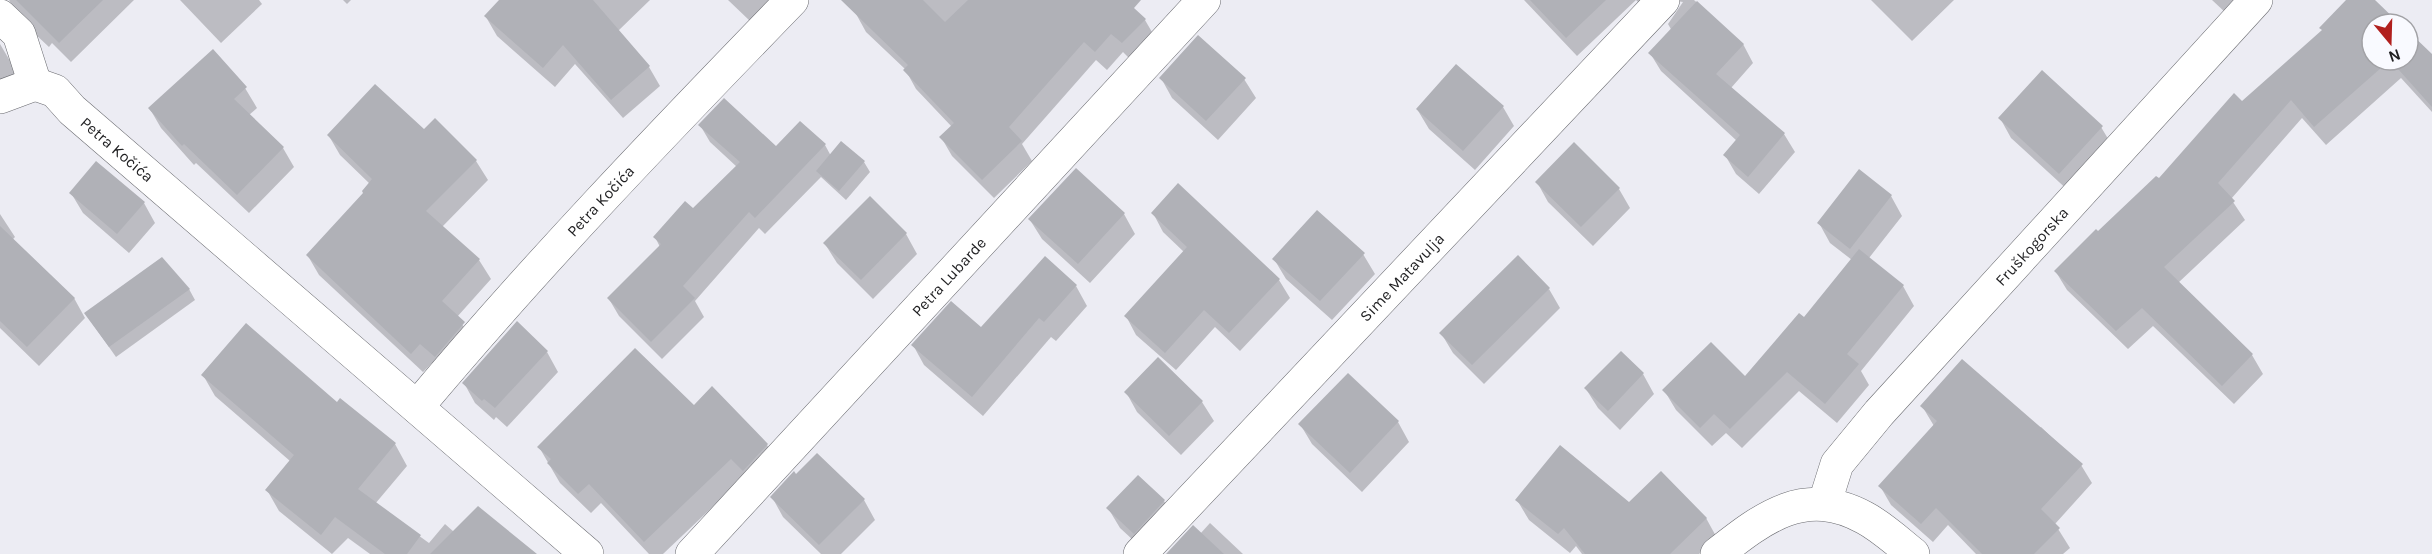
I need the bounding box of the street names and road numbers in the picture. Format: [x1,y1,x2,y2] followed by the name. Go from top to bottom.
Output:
[77,113,158,186] street label: Petra Kočića
[563,161,638,240] street label: Petra Kočića
[1991,203,2072,289] street label: Fruškogorska
[1355,229,1448,325] street label: Sime Matavulja
[907,233,990,320] street label: Petra Lubarde

